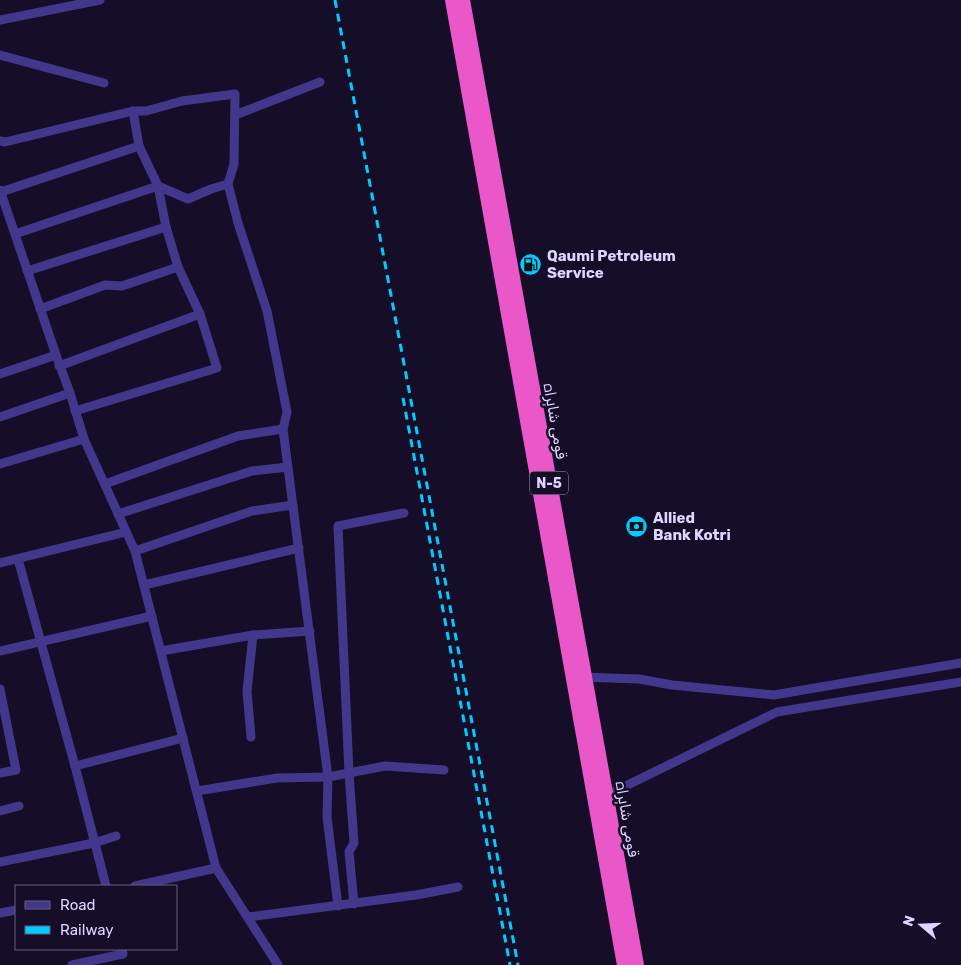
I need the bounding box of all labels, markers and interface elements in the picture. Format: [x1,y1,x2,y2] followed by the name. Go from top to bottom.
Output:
[547,247,676,282] place label: Qaumi Petroleum Service
[519,253,543,277] fuel station icon: Qaumi Petroleum Service
[538,382,571,460] street label: قومی شاہراہ
[530,472,568,494] road number: N-5
[653,509,731,544] place label: Allied Bank Kotri
[625,515,649,539] bank icon: Allied Bank Kotri
[610,780,643,858] street label: قومی شاہراہ
[15,885,178,950] legend
[60,896,96,914] text: Road
[896,900,946,950] north arrow
[900,913,919,928] text: N
[60,921,114,939] text: Railway

